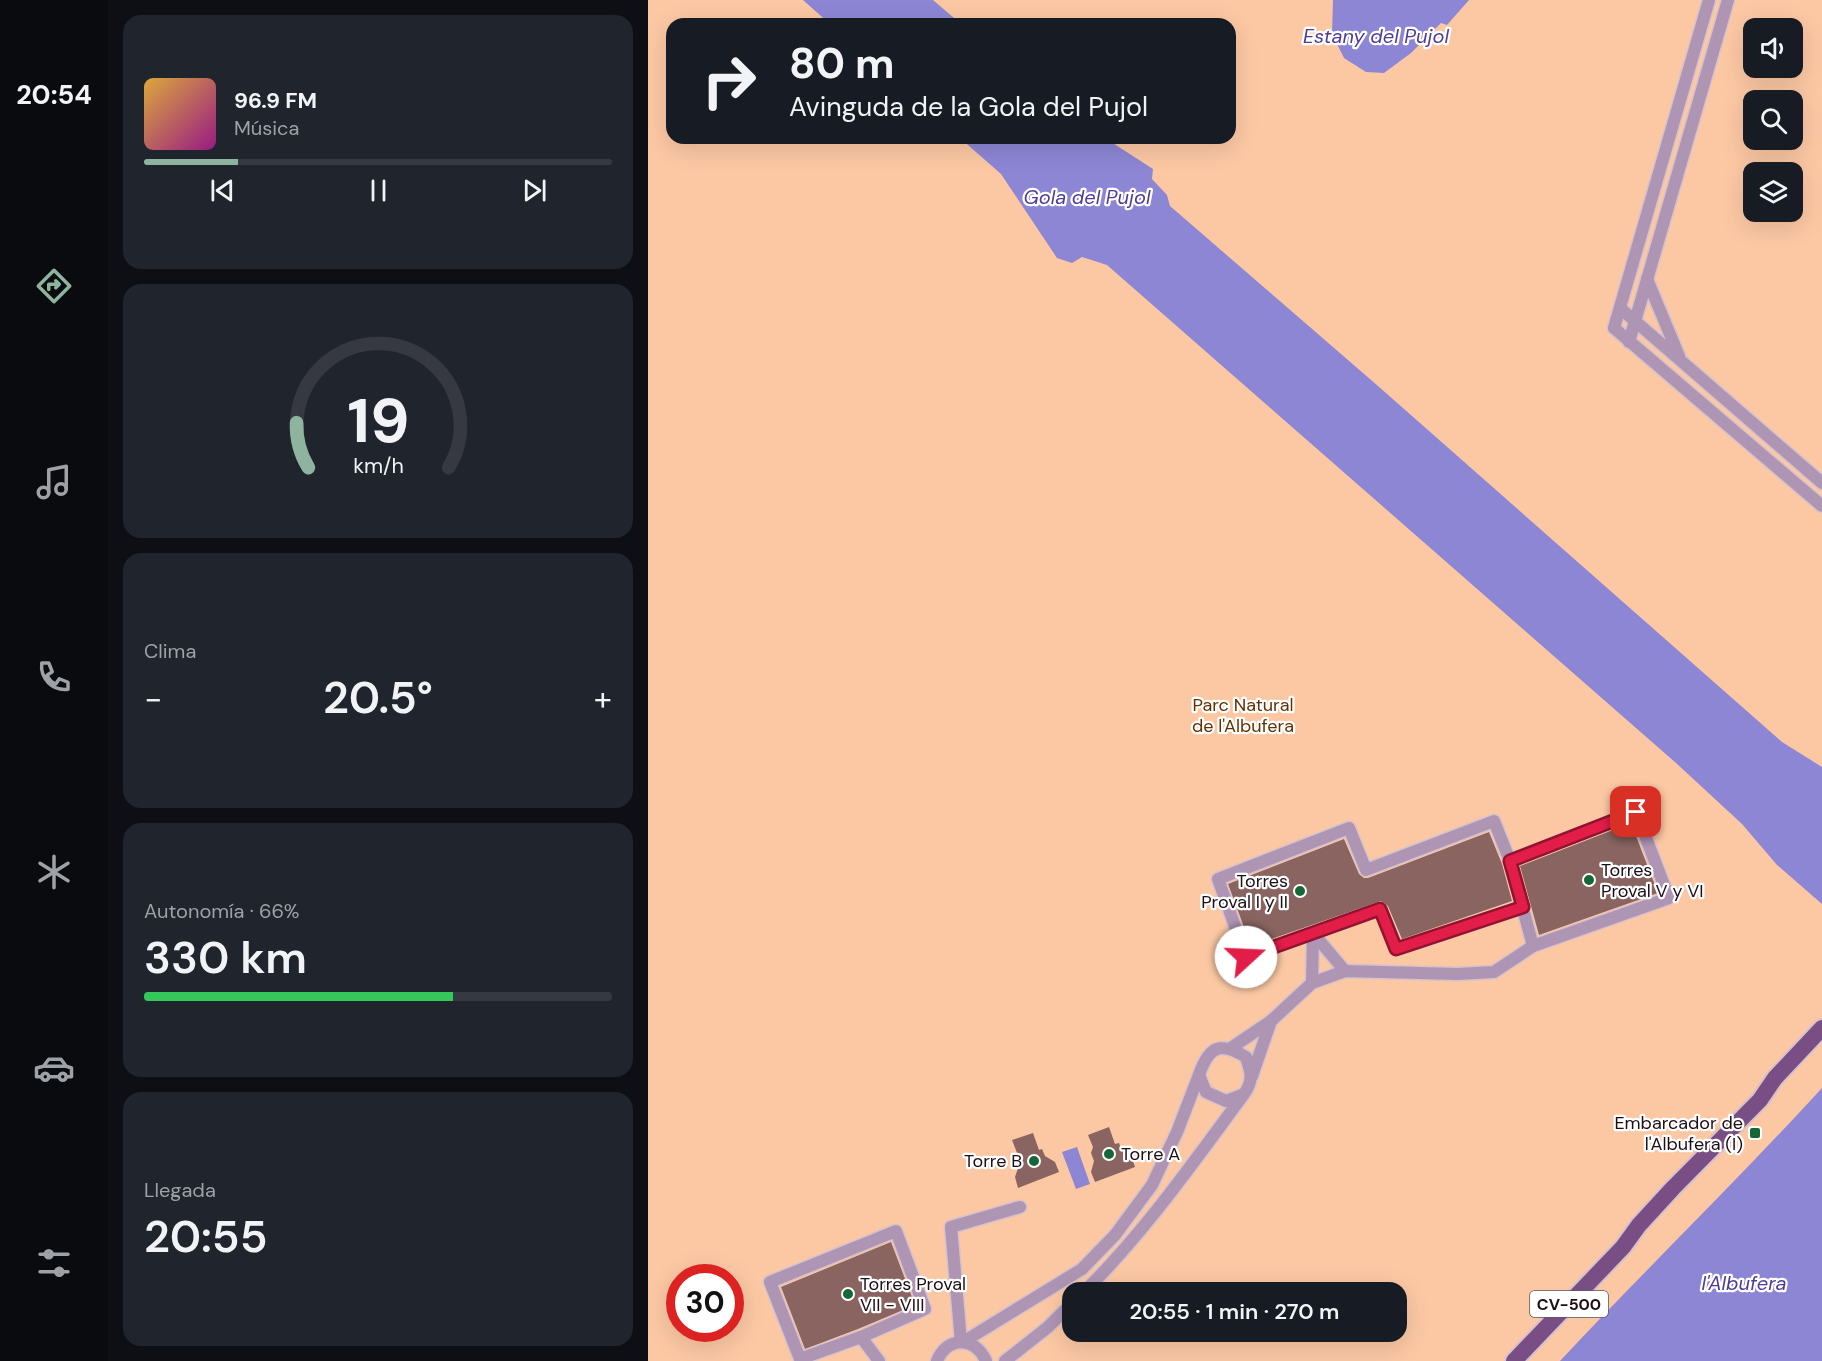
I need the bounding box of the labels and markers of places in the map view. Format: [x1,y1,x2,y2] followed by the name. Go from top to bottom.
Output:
[1610,786,1661,837] pin
[1601,858,1704,903] place label: Torres Proval V y VI
[1201,869,1288,914] place label: Torres Proval I y II
[1582,873,1596,887] marker: Torres Proval V y VI
[1293,884,1307,898] marker: Torres Proval I y II
[1614,1111,1743,1156] place label: Embarcador de l'Albufera (I)
[1748,1126,1762,1140] marker: Embarcador de l'Albufera (I)
[1121,1142,1180,1166] place label: Torre A
[1102,1147,1116,1161] marker: Torre A
[964,1149,1022,1173] place label: Torre B
[1027,1154,1041,1168] marker: Torre B
[860,1272,966,1317] place label: Torres Proval VII - VIII
[841,1287,855,1301] marker: Torres Proval VII - VIII

